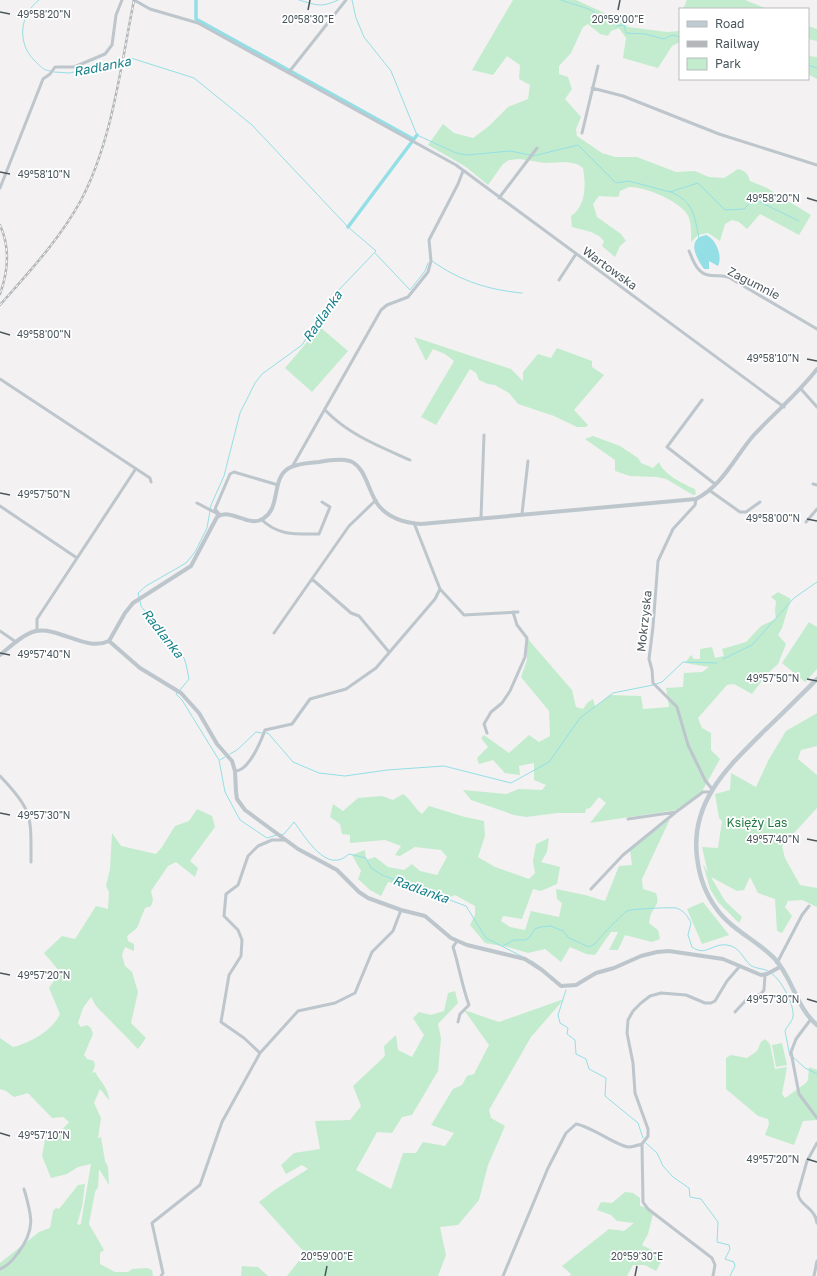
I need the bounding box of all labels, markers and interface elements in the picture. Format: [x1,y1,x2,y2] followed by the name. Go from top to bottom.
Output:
[17,8,71,20] text: 49°58'20"N
[679,8,809,80] legend
[282,13,334,25] text: 20°58'30"E
[592,13,644,25] text: 20°59'00"E
[715,16,744,31] text: Road
[715,36,760,51] text: Railway
[72,52,133,79] water label: Radlanka
[715,56,741,71] text: Park
[18,168,70,180] text: 49°58'10"N
[746,192,800,204] text: 49°58'20"N
[580,243,640,293] street label: Wartowska
[725,263,783,303] street label: Zagumnie
[299,287,346,344] water label: Radlanka
[17,328,71,340] text: 49°58'00"N
[747,352,799,364] text: 49°58'10"N
[18,488,70,500] text: 49°57'50"N
[746,512,800,524] text: 49°58'00"N
[633,589,655,653] street label: Mokrzyska
[139,605,188,661] water label: Radlanka
[17,648,71,660] text: 49°57'40"N
[747,672,799,684] text: 49°57'50"N
[18,809,70,821] text: 49°57'30"N
[727,815,787,830] park label: Księży Las
[746,833,800,845] text: 49°57'40"N
[391,872,452,907] water label: Radlanka
[18,969,70,981] text: 49°57'20"N
[747,993,799,1005] text: 49°57'30"N
[18,1129,70,1141] text: 49°57'10"N
[747,1153,799,1165] text: 49°57'20"N
[301,1250,353,1262] text: 20°59'00"E
[611,1250,663,1262] text: 20°59'30"E

